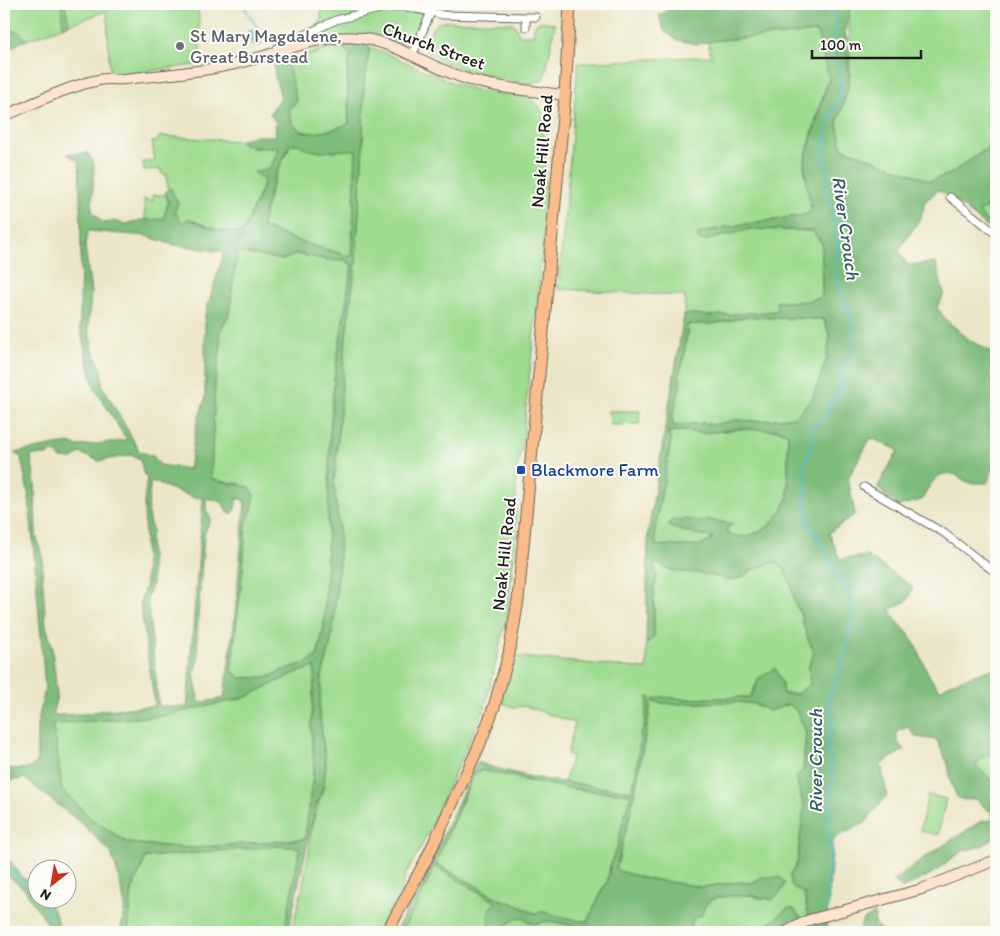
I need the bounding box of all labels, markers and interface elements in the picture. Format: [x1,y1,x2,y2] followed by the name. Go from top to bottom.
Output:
[379,17,489,75] street label: Church Street
[190,25,342,68] place label: St Mary Magdalene, Great Burstead
[812,28,921,60] scale bar
[820,36,862,54] text: 100 m
[174,40,186,52] marker: St Mary Magdalene, Great Burstead
[526,93,558,209] street label: Noak Hill Road
[827,175,865,281] water label: River Crouch
[531,459,659,481] place label: Blackmore Farm
[515,464,527,476] marker: Blackmore Farm
[487,496,521,612] street label: Noak Hill Road
[804,709,827,813] water label: River Crouch
[28,858,78,908] north arrow
[37,885,54,904] text: N

